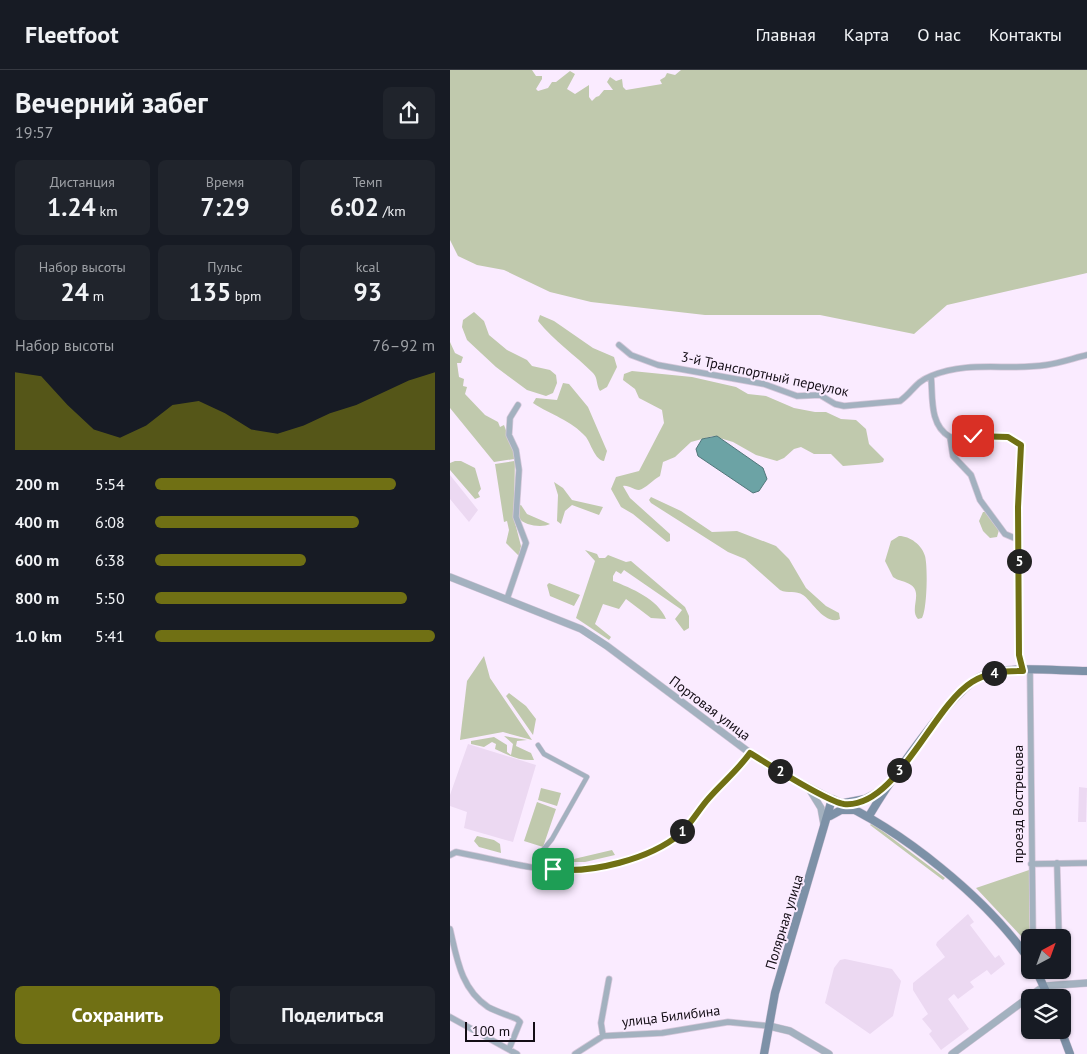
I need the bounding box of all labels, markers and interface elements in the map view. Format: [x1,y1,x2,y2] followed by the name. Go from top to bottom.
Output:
[25,19,119,50] text: Fleetfoot
[755,23,816,46] text: Главная
[844,23,889,46] text: Карта
[917,23,961,46] text: О нас
[989,23,1062,46] text: Контакты
[15,84,208,121] text: Вечерний забег
[383,87,435,139] button: share
[15,122,53,142] text: 19:57
[50,173,115,191] text: Дистанция
[206,173,244,191] text: Время
[353,173,382,191] text: Темп
[47,191,96,223] text: 1.24
[200,191,250,223] text: 7:29
[330,191,379,223] text: 6:02
[96,202,118,220] text: km
[379,202,406,220] text: /km
[39,258,126,276] text: Набор высоты
[207,258,243,276] text: Пульс
[356,258,380,276] text: kcal
[61,276,89,308] text: 24
[189,276,231,308] text: 135
[353,276,382,308] text: 93
[89,287,104,305] text: m
[231,287,261,305] text: bpm
[15,335,114,355] text: Набор высоты
[372,335,435,355] text: 76–92 m
[680,347,851,401] street label: 3-й Транспортный переулок
[952,415,994,457] pin
[959,422,987,450] icon: check
[15,474,59,494] text: 200 m
[95,474,125,494] text: 5:54
[15,512,59,532] text: 400 m
[95,512,125,532] text: 6:08
[1006,548,1032,574] pin: 5
[15,550,59,570] text: 600 m
[95,550,125,570] text: 6:38
[1016,552,1023,570] text: 5
[15,588,59,608] text: 800 m
[95,588,125,608] text: 5:50
[15,626,62,646] text: 1.0 km
[95,626,125,646] text: 5:41
[982,660,1006,686] pin: 4
[991,664,998,682] text: 4
[666,672,754,744] street label: Портовая улица
[1009,745,1027,863] street label: проезд Вострецова
[768,758,792,784] pin: 2
[886,758,912,782] pin: 3
[896,761,903,779] text: 3
[777,762,784,780] text: 2
[670,818,694,844] pin: 1
[679,822,686,840] text: 1
[532,848,574,890] pin
[539,855,567,883] icon: arrive
[761,872,807,972] street label: Полярная улица
[1021,929,1071,979] north arrow
[1021,929,1071,1039] map controls
[15,986,220,1044] button: Сохранить
[230,986,435,1044] button: Поделиться
[1021,989,1071,1039] button: layers
[621,1001,721,1031] street label: улица Билибина
[465,1019,535,1042] scale bar
[472,1022,510,1040] text: 100 m

